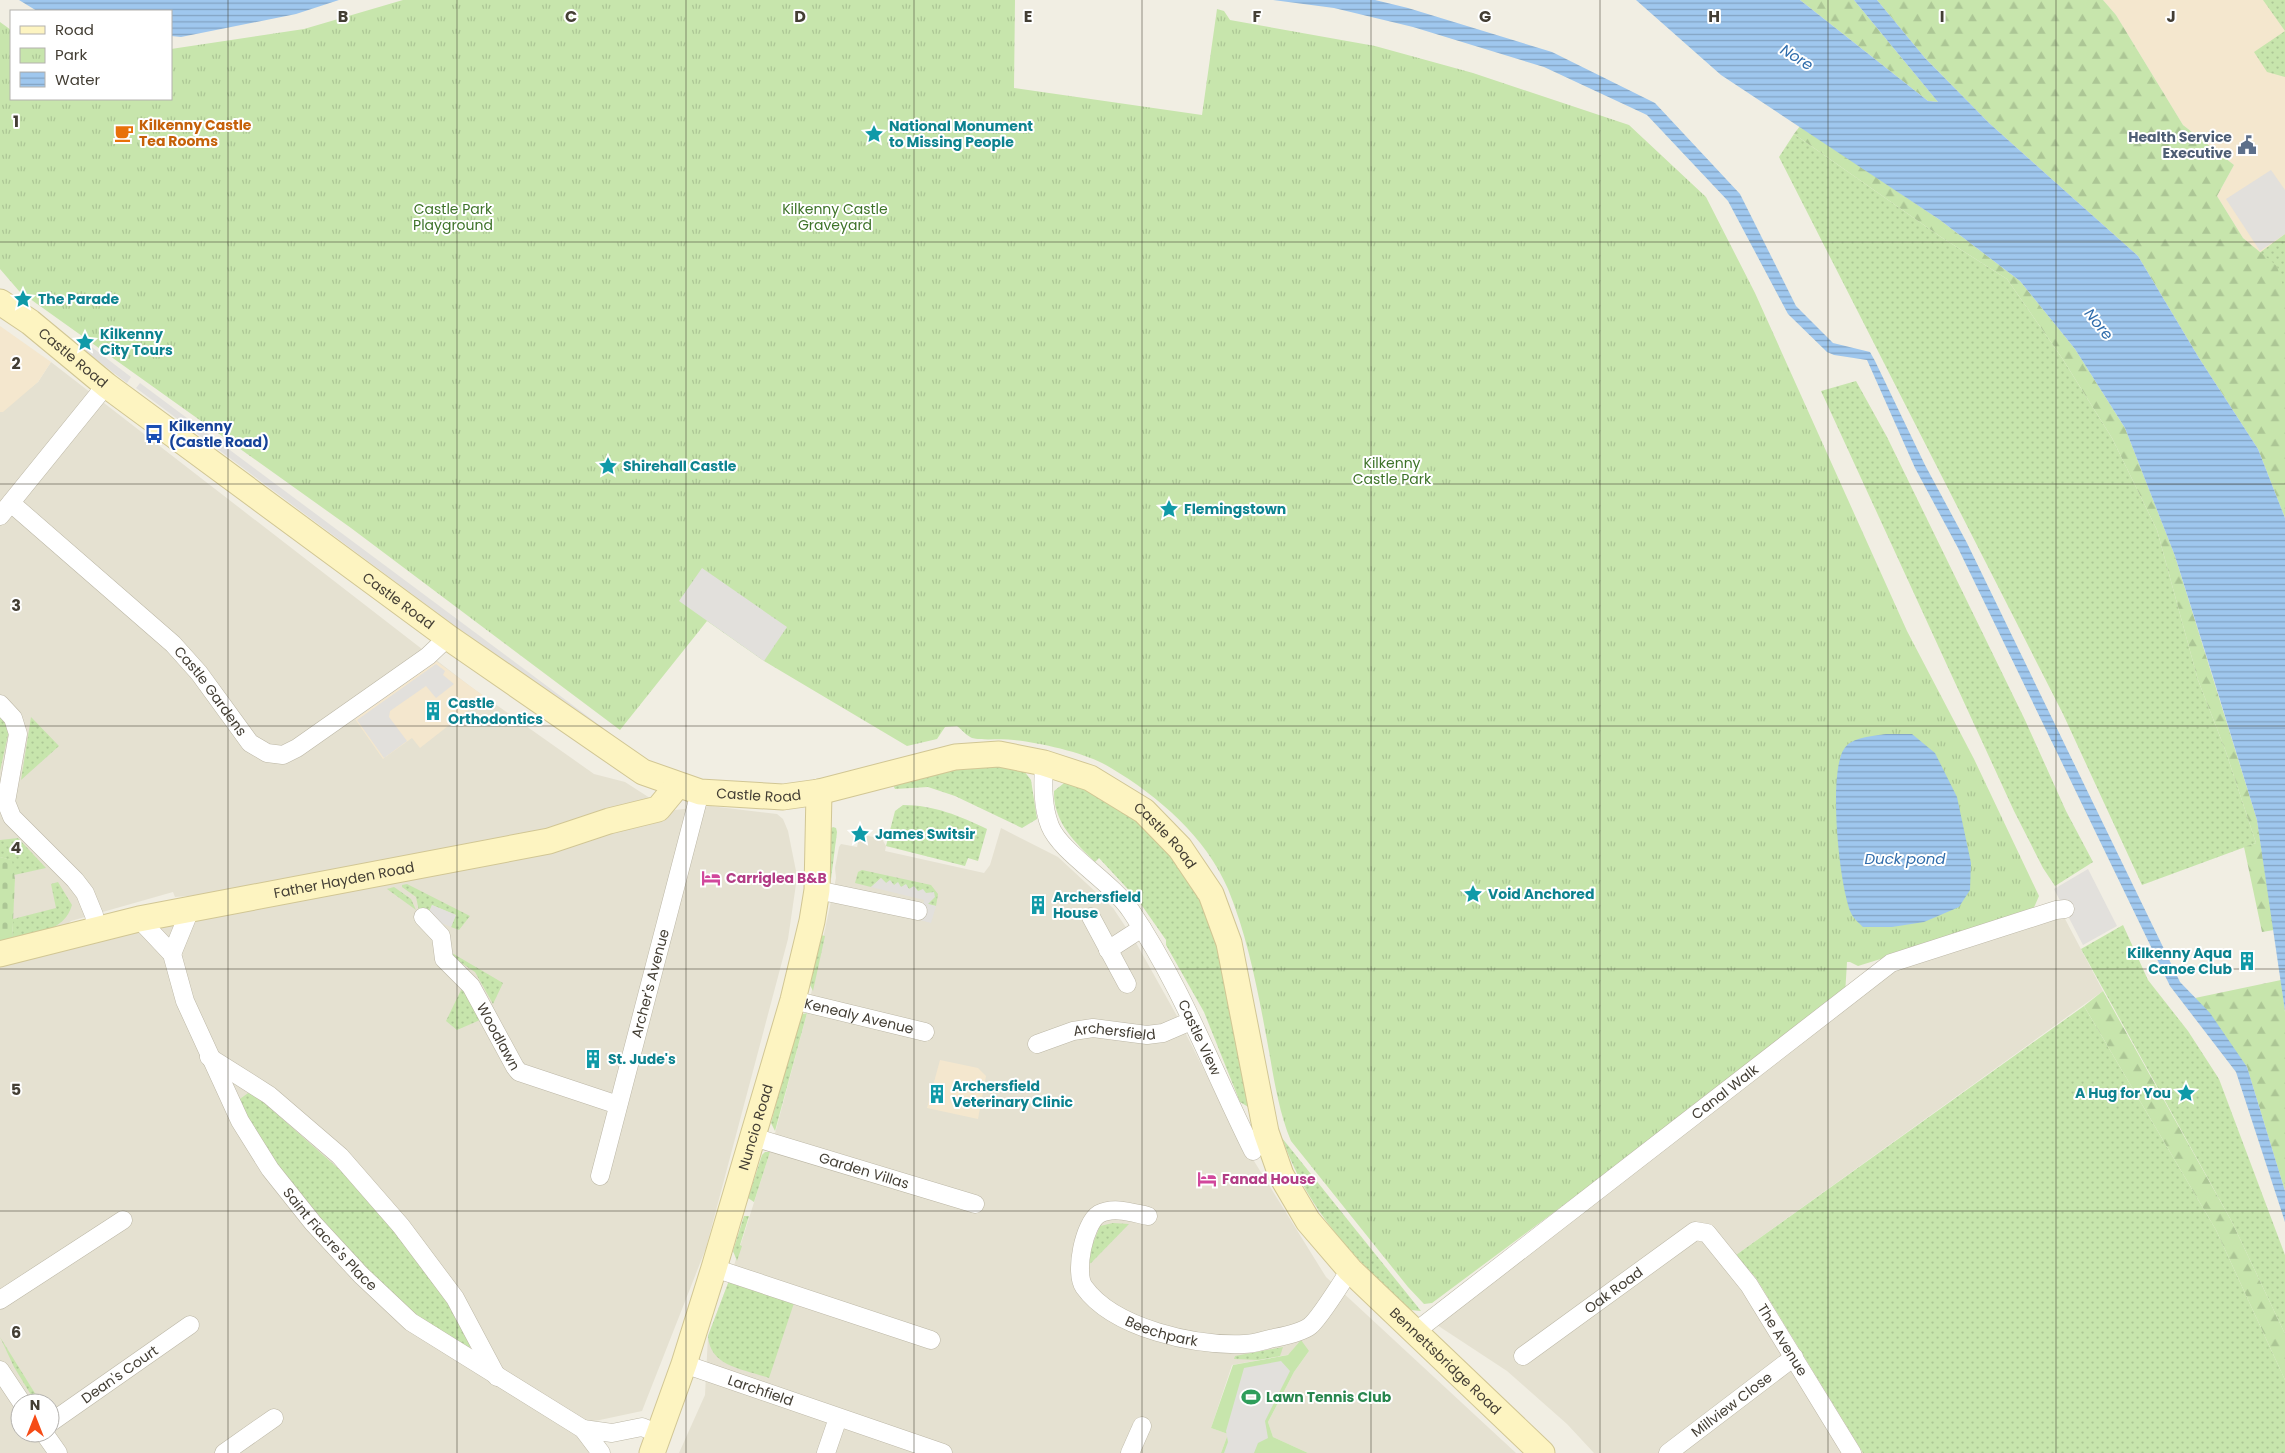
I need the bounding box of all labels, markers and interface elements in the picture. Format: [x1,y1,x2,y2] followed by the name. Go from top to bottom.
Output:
[338,5,348,28] text: B
[565,5,577,28] text: C
[794,5,806,28] text: D
[1024,5,1032,28] text: E
[1253,5,1262,28] text: F
[1479,5,1491,28] text: G
[1708,5,1720,28] text: H
[1940,5,1944,28] text: I
[2166,5,2176,28] text: J
[10,10,172,100] legend
[55,19,94,40] text: Road
[1777,39,1817,75] water label: Nore
[55,44,87,65] text: Park
[55,69,101,90] text: Water
[13,110,19,133] text: 1
[139,115,252,151] place label: Kilkenny Castle Tea Rooms
[889,116,1033,152] place label: National Monument to Missing People
[113,122,135,144] cafe icon: Kilkenny Castle Tea Rooms
[863,123,885,145] place icon: National Monument to Missing People
[2128,127,2232,163] place label: Health Service Executive
[2236,134,2258,156] public building icon: Health Service Executive
[413,199,493,235] park label: Castle Park Playground
[782,199,888,235] park label: Kilkenny Castle Graveyard
[12,288,34,310] place icon: The Parade
[38,289,120,309] place label: The Parade
[2080,304,2118,344] water label: Nore
[34,323,112,393] street label: Castle Road
[100,324,173,360] place label: Kilkenny City Tours
[74,331,96,353] place icon: Kilkenny City Tours
[11,352,21,375] text: 2
[169,416,269,452] place label: Kilkenny (Castle Road)
[143,423,165,445] bus stop icon: Kilkenny (Castle Road)
[1353,453,1432,489] park label: Kilkenny Castle Park
[597,455,619,477] place icon: Shirehall Castle
[623,456,737,476] place label: Shirehall Castle
[1158,498,1180,520] place icon: Flemingstown
[1184,499,1286,519] place label: Flemingstown
[358,567,438,634] street label: Castle Road
[11,594,21,617] text: 3
[170,642,252,740] street label: Castle Gardens
[448,693,543,729] place label: Castle Orthodontics
[422,700,444,722] building icon: Castle Orthodontics
[716,783,802,807] street label: Castle Road
[1130,797,1201,873] street label: Castle Road
[849,823,871,845] place icon: James Switsir
[875,824,975,844] place label: James Switsir
[11,836,22,859] text: 4
[1865,848,1946,869] water label: Duck pond
[272,857,416,903] street label: Father Hayden Road
[700,867,722,889] hotel icon: Carriglea B&B
[726,868,827,888] place label: Carriglea B&B
[1462,883,1484,905] place icon: Void Anchored
[1488,884,1594,904] place label: Void Anchored
[1053,887,1141,923] place label: Archersfield House
[1027,894,1049,916] building icon: Archersfield House
[626,926,674,1040] street label: Archer's Avenue
[2127,943,2232,979] place label: Kilkenny Aqua Canoe Club
[2236,950,2258,972] building icon: Kilkenny Aqua Canoe Club
[802,993,916,1039] street label: Kenealy Avenue
[1173,996,1226,1079] street label: Castle View
[472,999,525,1074] street label: Woodlawn
[1072,1018,1157,1045] street label: Archersfield
[582,1048,604,1070] building icon: St. Jude's
[608,1049,676,1069] place label: St. Jude's
[1687,1059,1763,1124] street label: Canal Walk
[952,1076,1074,1112] place label: Archersfield Veterinary Clinic
[11,1078,21,1101] text: 5
[733,1082,778,1173] street label: Nuncio Road
[2175,1082,2197,1104] place icon: A Hug for You
[926,1083,948,1105] building icon: Archersfield Veterinary Clinic
[2075,1083,2171,1103] place label: A Hug for You
[817,1147,912,1194] street label: Garden Villas
[1196,1168,1218,1190] hotel icon: Fanad House
[1222,1169,1316,1189] place label: Fanad House
[278,1183,382,1296] street label: Saint Fiacre's Place
[1580,1262,1647,1318] street label: Oak Road
[1753,1300,1813,1380] street label: The Avenue
[1385,1303,1506,1419] street label: Bennettsbridge Road
[1122,1311,1200,1351] street label: Beechpark
[11,1321,21,1344] text: 6
[77,1340,162,1408] street label: Dean's Court
[1687,1367,1776,1442] street label: Millview Close
[725,1370,796,1411] street label: Larchfield
[1240,1386,1262,1408] sports icon: Lawn Tennis Club
[1266,1387,1392,1407] place label: Lawn Tennis Club
[10,1393,60,1443] north arrow
[30,1395,40,1415] text: N

